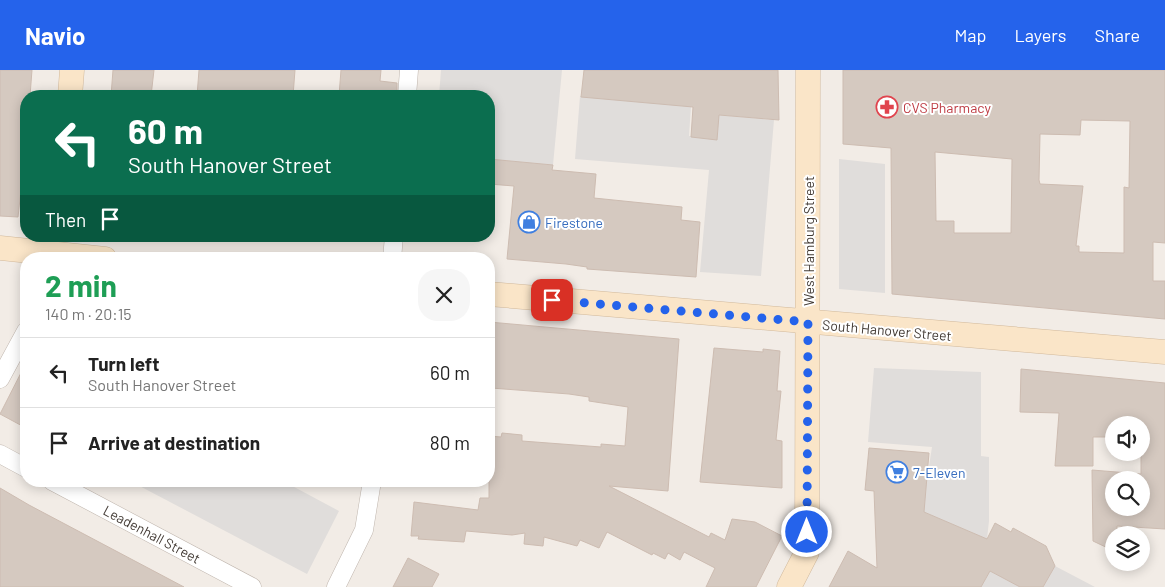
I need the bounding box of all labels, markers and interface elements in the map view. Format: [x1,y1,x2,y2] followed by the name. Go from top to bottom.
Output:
[25,21,85,50] text: Navio
[954,24,986,46] text: Map
[1014,24,1067,46] text: Layers
[1095,24,1140,46] text: Share
[875,95,899,119] pharmacy icon: CVS Pharmacy
[903,99,992,116] place label: CVS Pharmacy
[128,109,203,151] text: 60 m
[45,110,110,175] icon: left
[128,151,332,177] text: South Hanover Street
[800,176,817,306] street label: West Hamburg Street
[96,205,124,233] icon: arrive
[45,208,86,231] text: Then
[517,210,541,234] shop icon: Firestone
[545,214,603,231] place label: Firestone
[45,267,117,303] text: 2 min
[418,269,470,321] button: close
[531,279,573,321] pin
[538,286,566,314] icon: arrive
[45,304,132,323] text: 140 m · 20:15
[822,316,952,344] street label: South Hanover Street
[88,352,159,375] text: Turn left
[45,359,73,387] icon: left
[430,361,470,384] text: 60 m
[88,375,236,394] text: South Hanover Street
[1105,416,1150,571] map controls
[1105,416,1150,461] button: sound
[45,429,73,457] icon: arrive
[88,431,260,454] text: Arrive at destination
[430,431,470,454] text: 80 m
[885,460,909,484] supermarket icon: 7-Eleven
[913,464,966,481] place label: 7-Eleven
[1105,471,1150,516] button: search
[101,501,203,567] street label: Leadenhall Street
[780,505,832,557] position arrow
[1105,526,1150,571] button: layers

